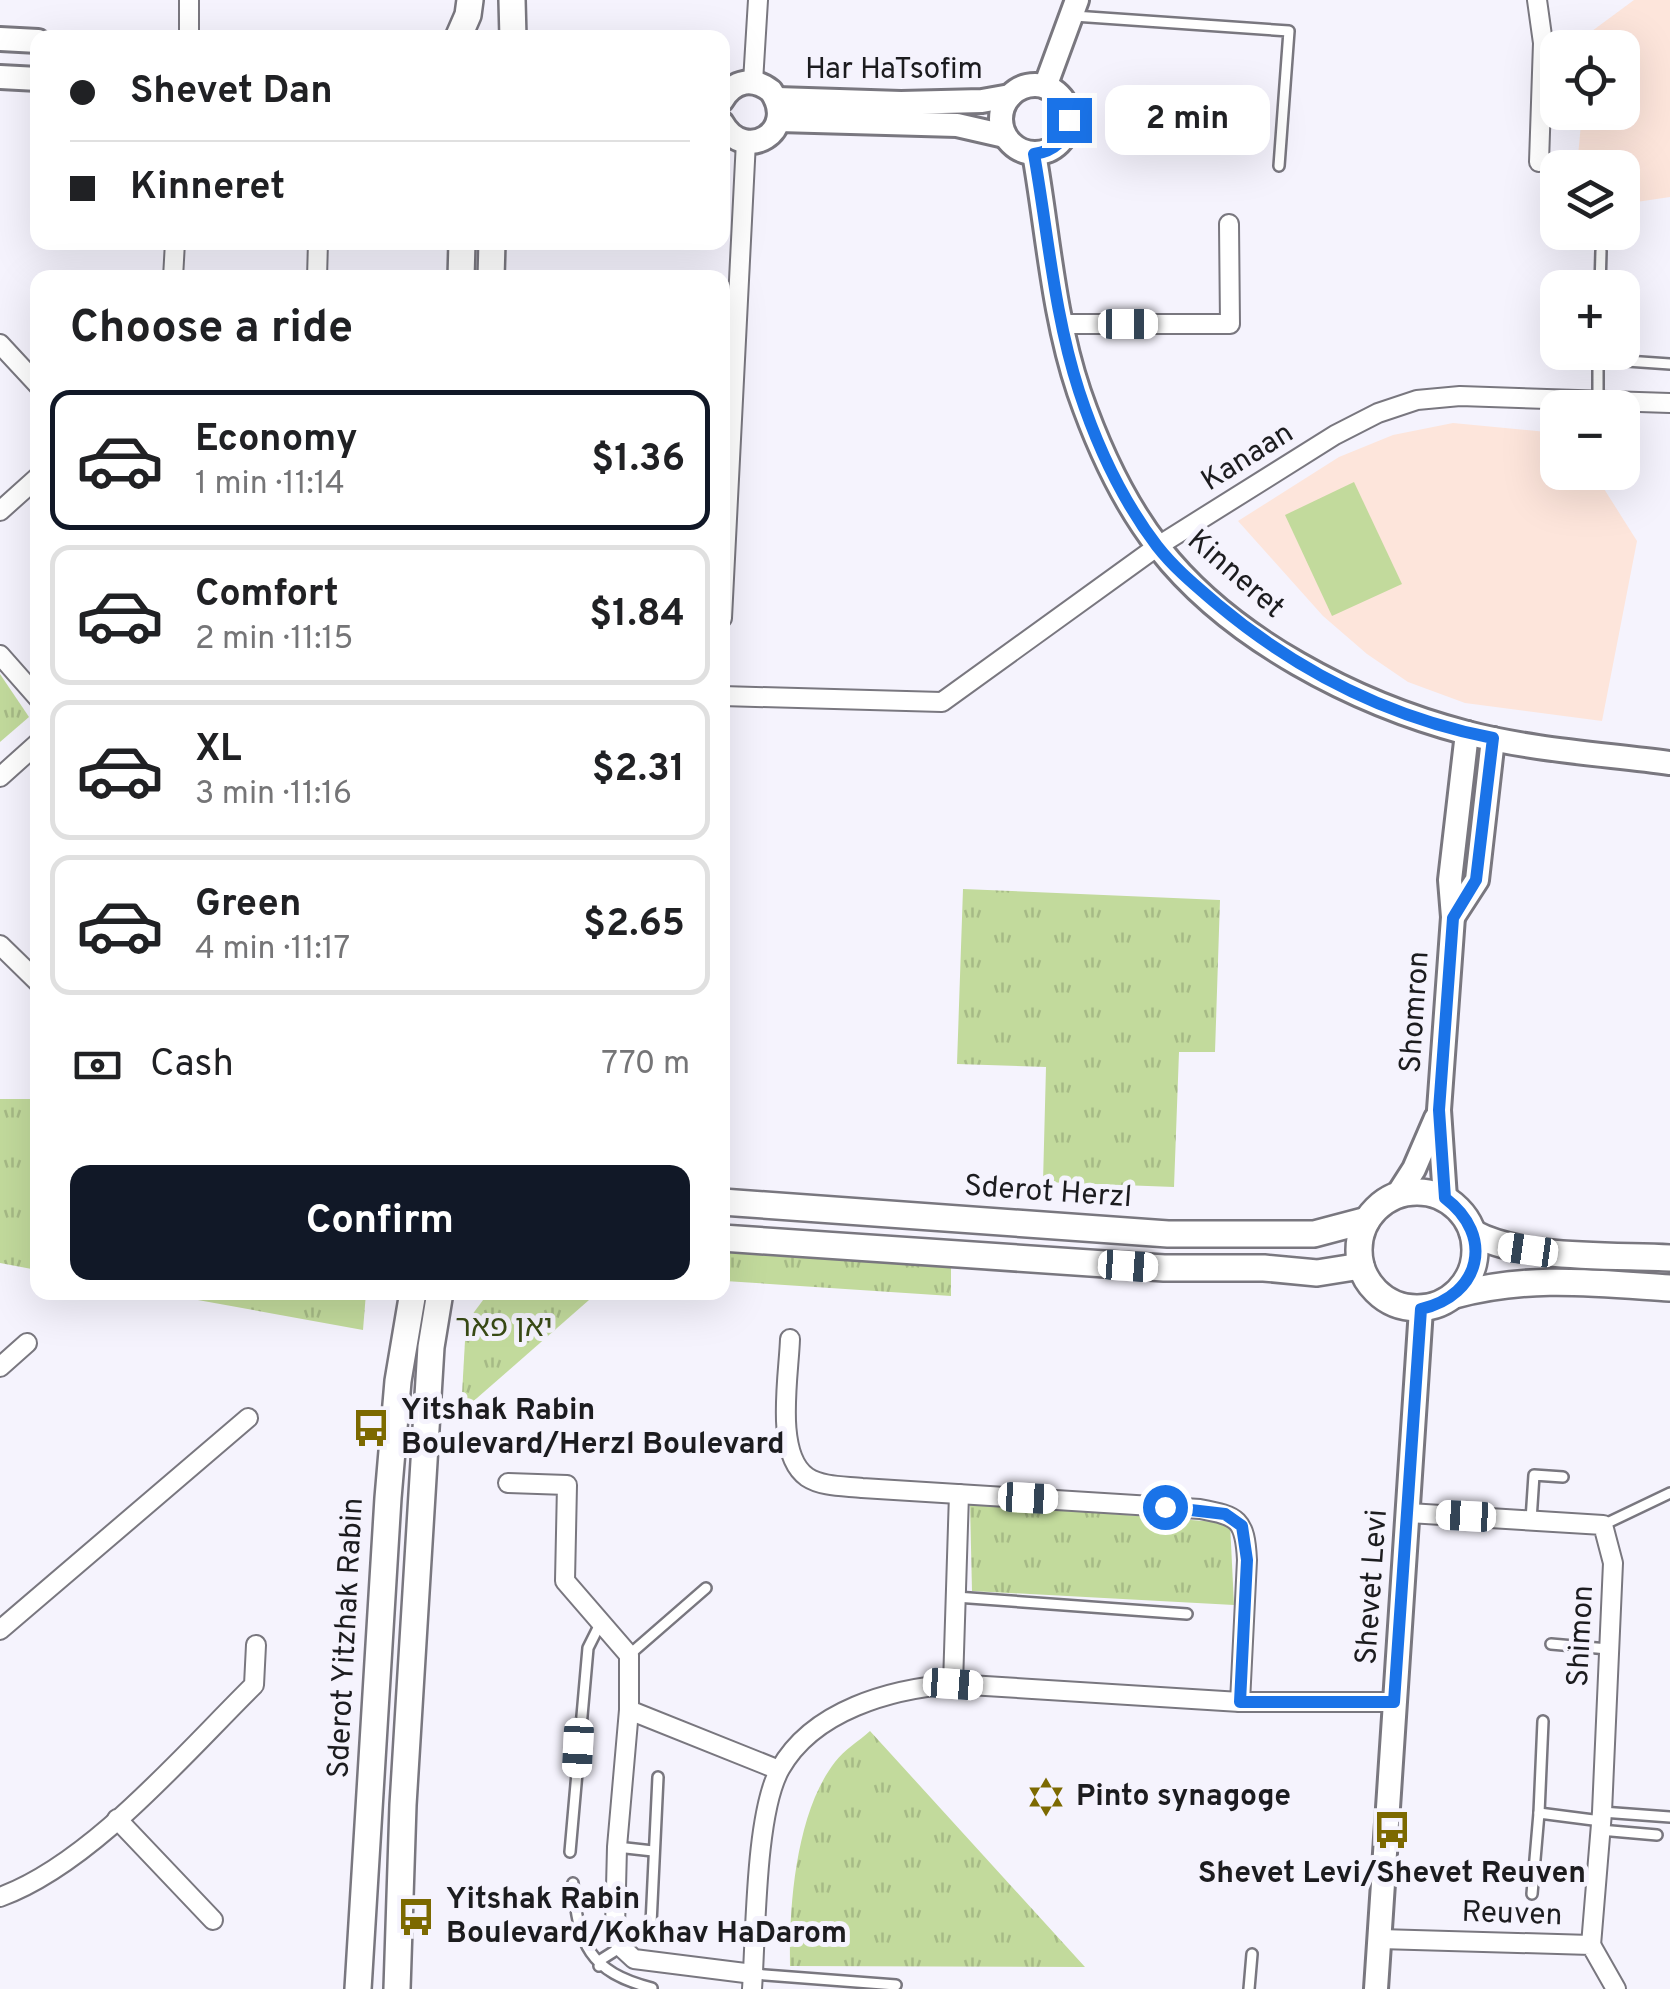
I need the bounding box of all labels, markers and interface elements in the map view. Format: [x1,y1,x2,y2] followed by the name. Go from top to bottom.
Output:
[1540,30,1640,490] map controls
[1540,30,1640,130] button: locate
[805,52,983,89] street label: Har HaTsofim
[130,68,333,117] text: Shevet Dan
[1104,85,1269,155] callout: 2 min
[1047,98,1092,143] route end
[1146,100,1229,140] text: 2 min
[1540,150,1640,250] button: layers
[130,164,285,213] text: Kinneret
[1540,270,1640,370] button: +
[70,301,353,358] text: Choose a ride
[1098,309,1158,339] car
[1540,390,1640,490] button: −
[75,415,165,505] icon: car
[1195,415,1301,501] street label: Kanaan
[195,416,357,465] text: Economy
[591,436,685,485] text: $1.36
[195,465,345,505] text: 1 min · 11:14
[1179,523,1291,627] street label: Kinneret
[75,570,165,660] icon: car
[195,571,339,620] text: Comfort
[589,591,685,640] text: $1.84
[195,620,353,660] text: 2 min · 11:15
[75,725,165,815] icon: car
[195,726,242,775] text: XL
[592,746,685,795] text: $2.31
[195,775,352,815] text: 3 min · 11:16
[75,880,165,970] icon: car
[195,881,301,930] text: Green
[583,901,685,950] text: $2.65
[195,930,350,970] text: 4 min · 11:17
[1393,950,1439,1074] street label: Shomron
[70,1038,125,1093] icon: cash
[150,1041,234,1090] text: Cash
[601,1045,690,1085] text: 770 m
[70,1165,690,1280] button: Confirm
[963,1169,1133,1217] street label: Sderot Herzl
[1496,1231,1560,1269] car
[1097,1249,1159,1283] car
[455,1310,553,1347] park label: יאן פאר
[401,1393,785,1464] place label: Yitshak Rabin Boulevard/Herzl Boulevard
[350,1407,392,1449] bus stop icon: Yitshak Rabin Boulevard/Herzl Boulevard
[997,1481,1059,1515] car
[1143,1485,1188,1530] route start
[321,1497,373,1779] street label: Sderot Yitzhak Rabin
[1435,1499,1497,1533] car
[1349,1508,1397,1666] street label: Shevet Levi
[1561,1584,1603,1688] street label: Shimon
[922,1667,984,1701] car
[561,1717,595,1779] car
[1025,1776,1067,1818] synagogue icon: Pinto synagoge
[1076,1779,1291,1816] place label: Pinto synagoge
[1371,1809,1413,1851] bus stop icon: Shevet Levi/Shevet Reuven
[1198,1856,1586,1893] place label: Shevet Levi/Shevet Reuven
[446,1882,847,1953] place label: Yitshak Rabin Boulevard/Kokhav HaDarom
[1461,1895,1563,1935] street label: Reuven
[395,1896,437,1938] bus stop icon: Yitshak Rabin Boulevard/Kokhav HaDarom

